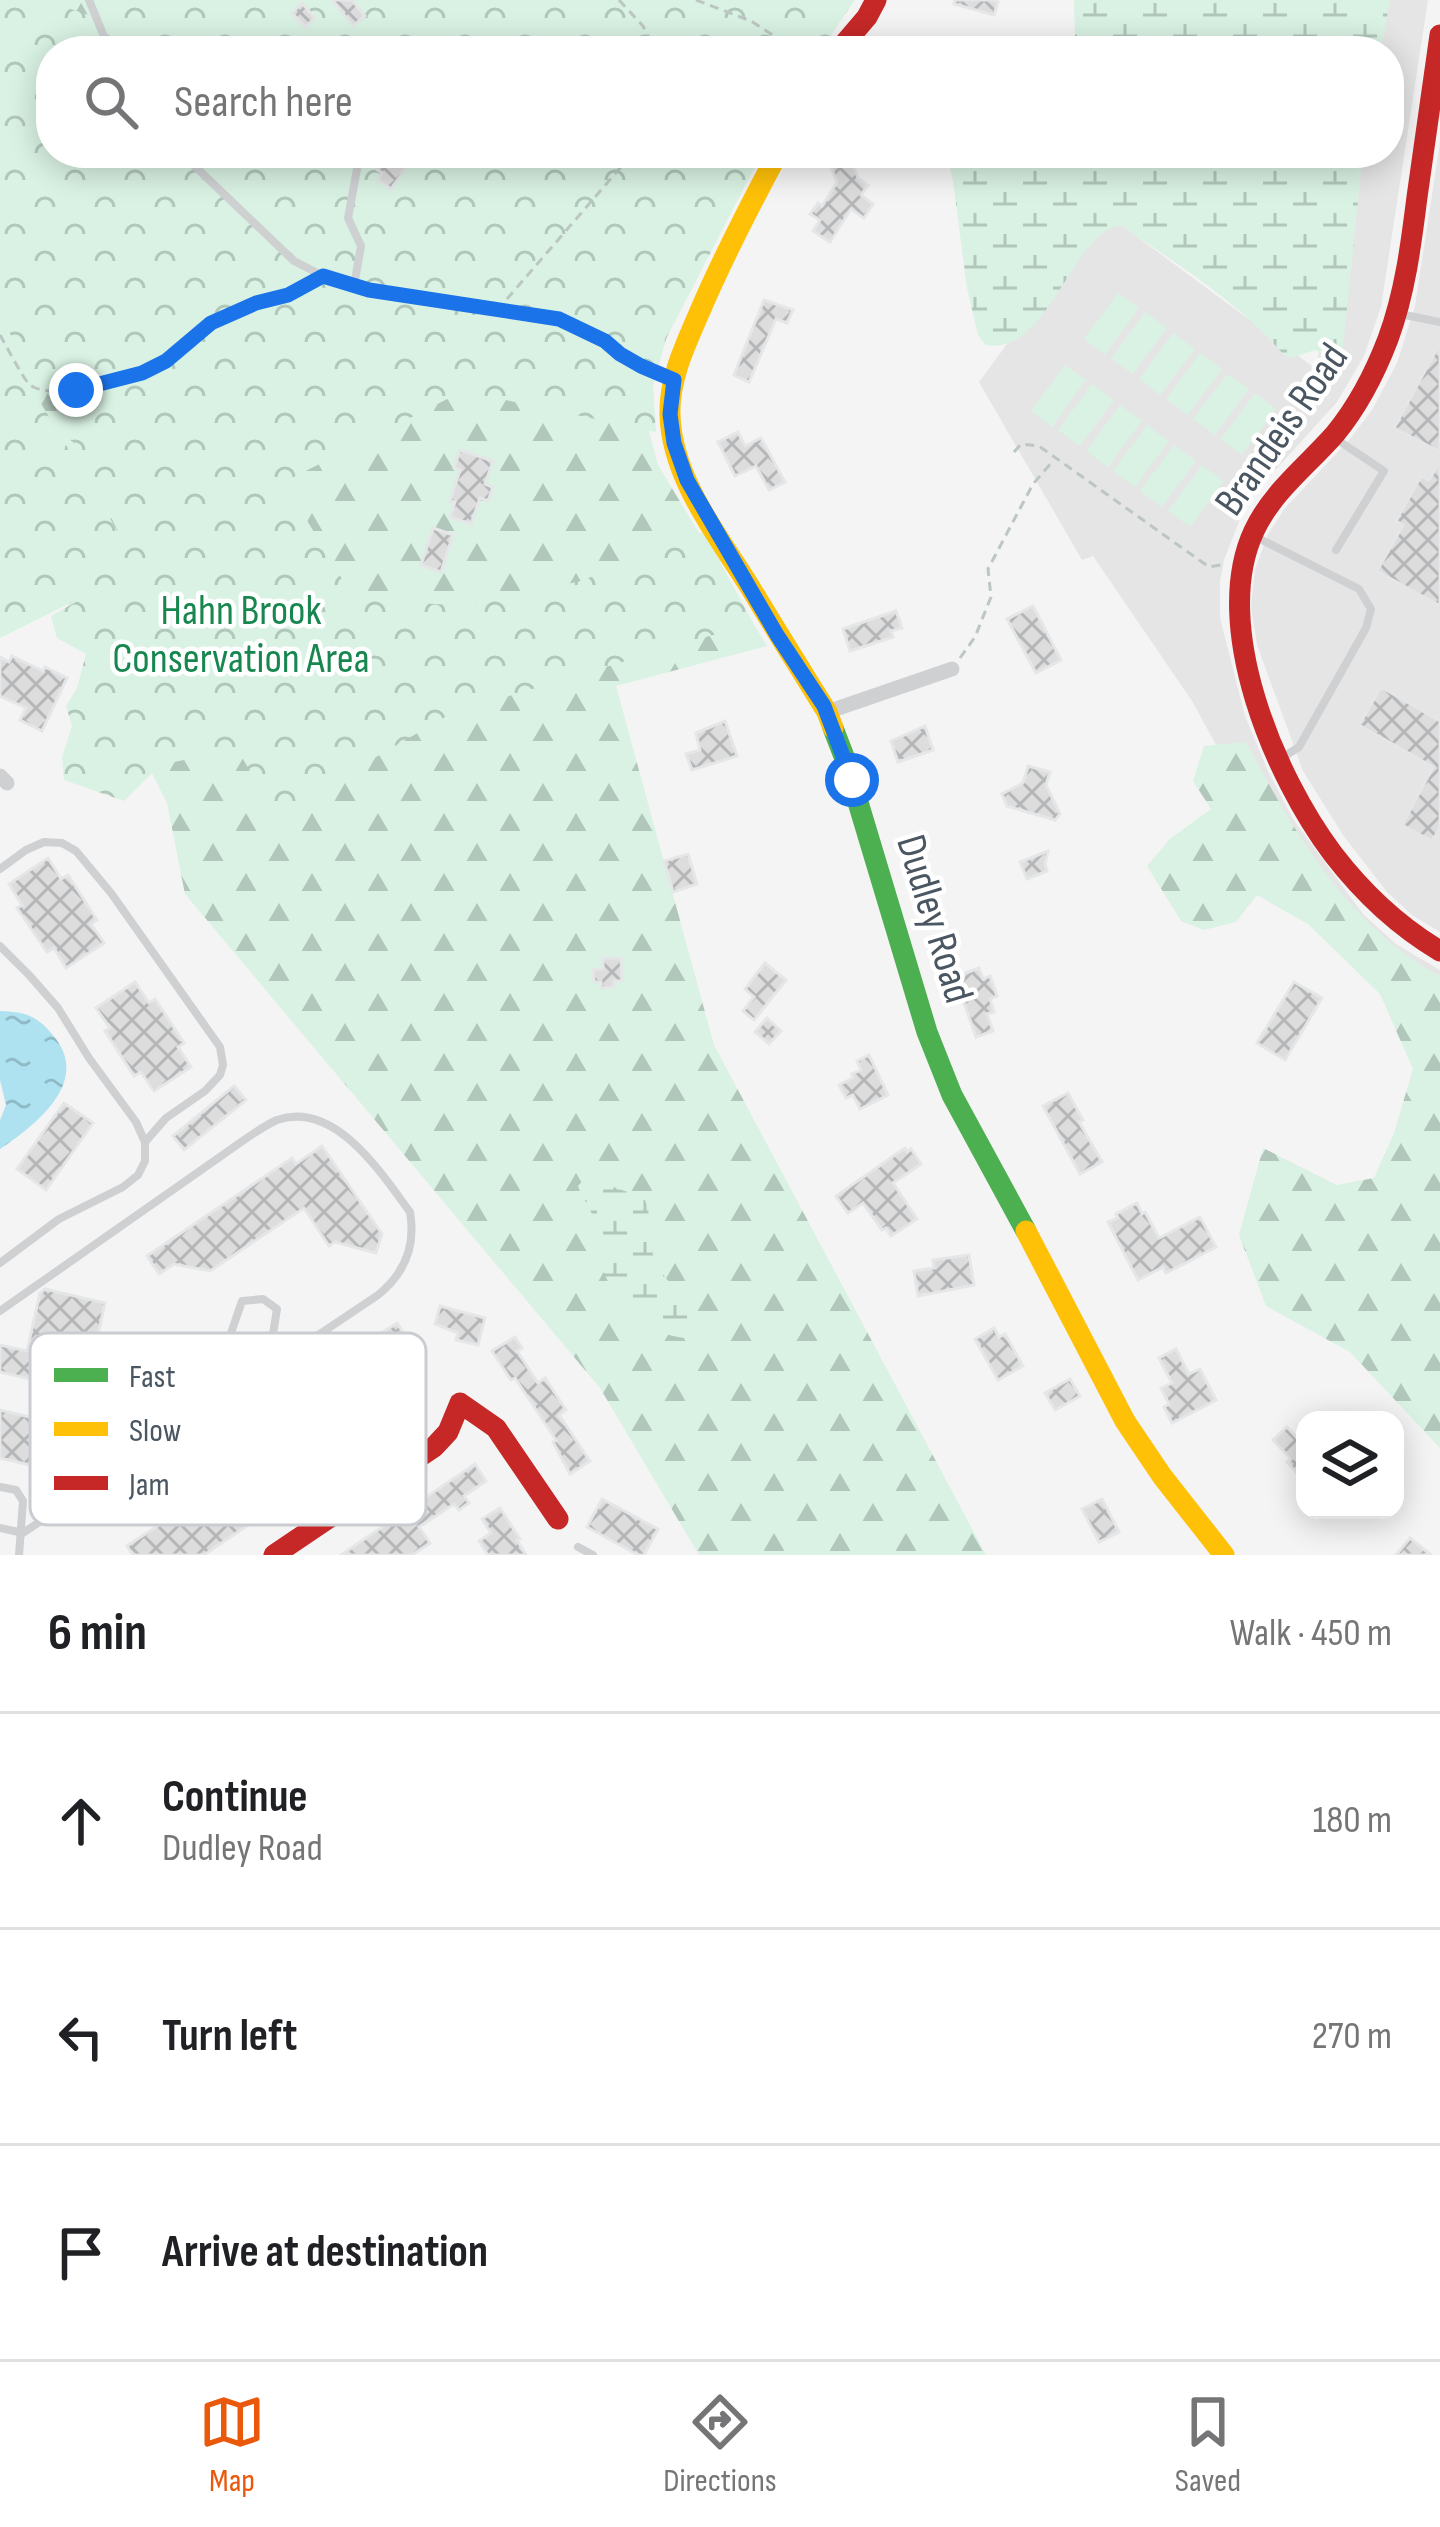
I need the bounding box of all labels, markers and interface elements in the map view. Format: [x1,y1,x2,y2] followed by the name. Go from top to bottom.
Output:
[36,36,1404,168] search box
[78,69,144,135] icon: search
[174,75,353,130] text: Search here
[1204,334,1360,526] street label: Brandeis Road
[49,363,103,417] route end
[112,586,370,685] park label: Hahn Brook Conservation Area
[825,753,879,807] route start
[884,829,984,1009] street label: Dudley Road
[30,1333,426,1525] legend
[129,1357,176,1397] text: Fast
[129,1411,181,1451] text: Slow
[1296,1411,1404,1519] map controls
[1296,1411,1404,1519] button: layers
[128,1465,170,1505] text: Jam
[48,1603,147,1664] text: 6 min
[1230,1610,1392,1657] text: Walk · 450 m
[162,1770,308,1825] text: Continue
[48,1788,114,1854] icon: ahead
[1313,1797,1392,1844] text: 180 m
[162,1825,323,1872] text: Dudley Road
[48,2004,114,2070] icon: left
[162,2009,297,2064] text: Turn left
[1312,2013,1392,2060] text: 270 m
[48,2220,114,2286] icon: arrive
[162,2225,488,2280] text: Arrive at destination
[199,2389,265,2501] tab: Map
[663,2389,777,2501] tab: Directions
[1175,2389,1241,2501] tab: Saved

